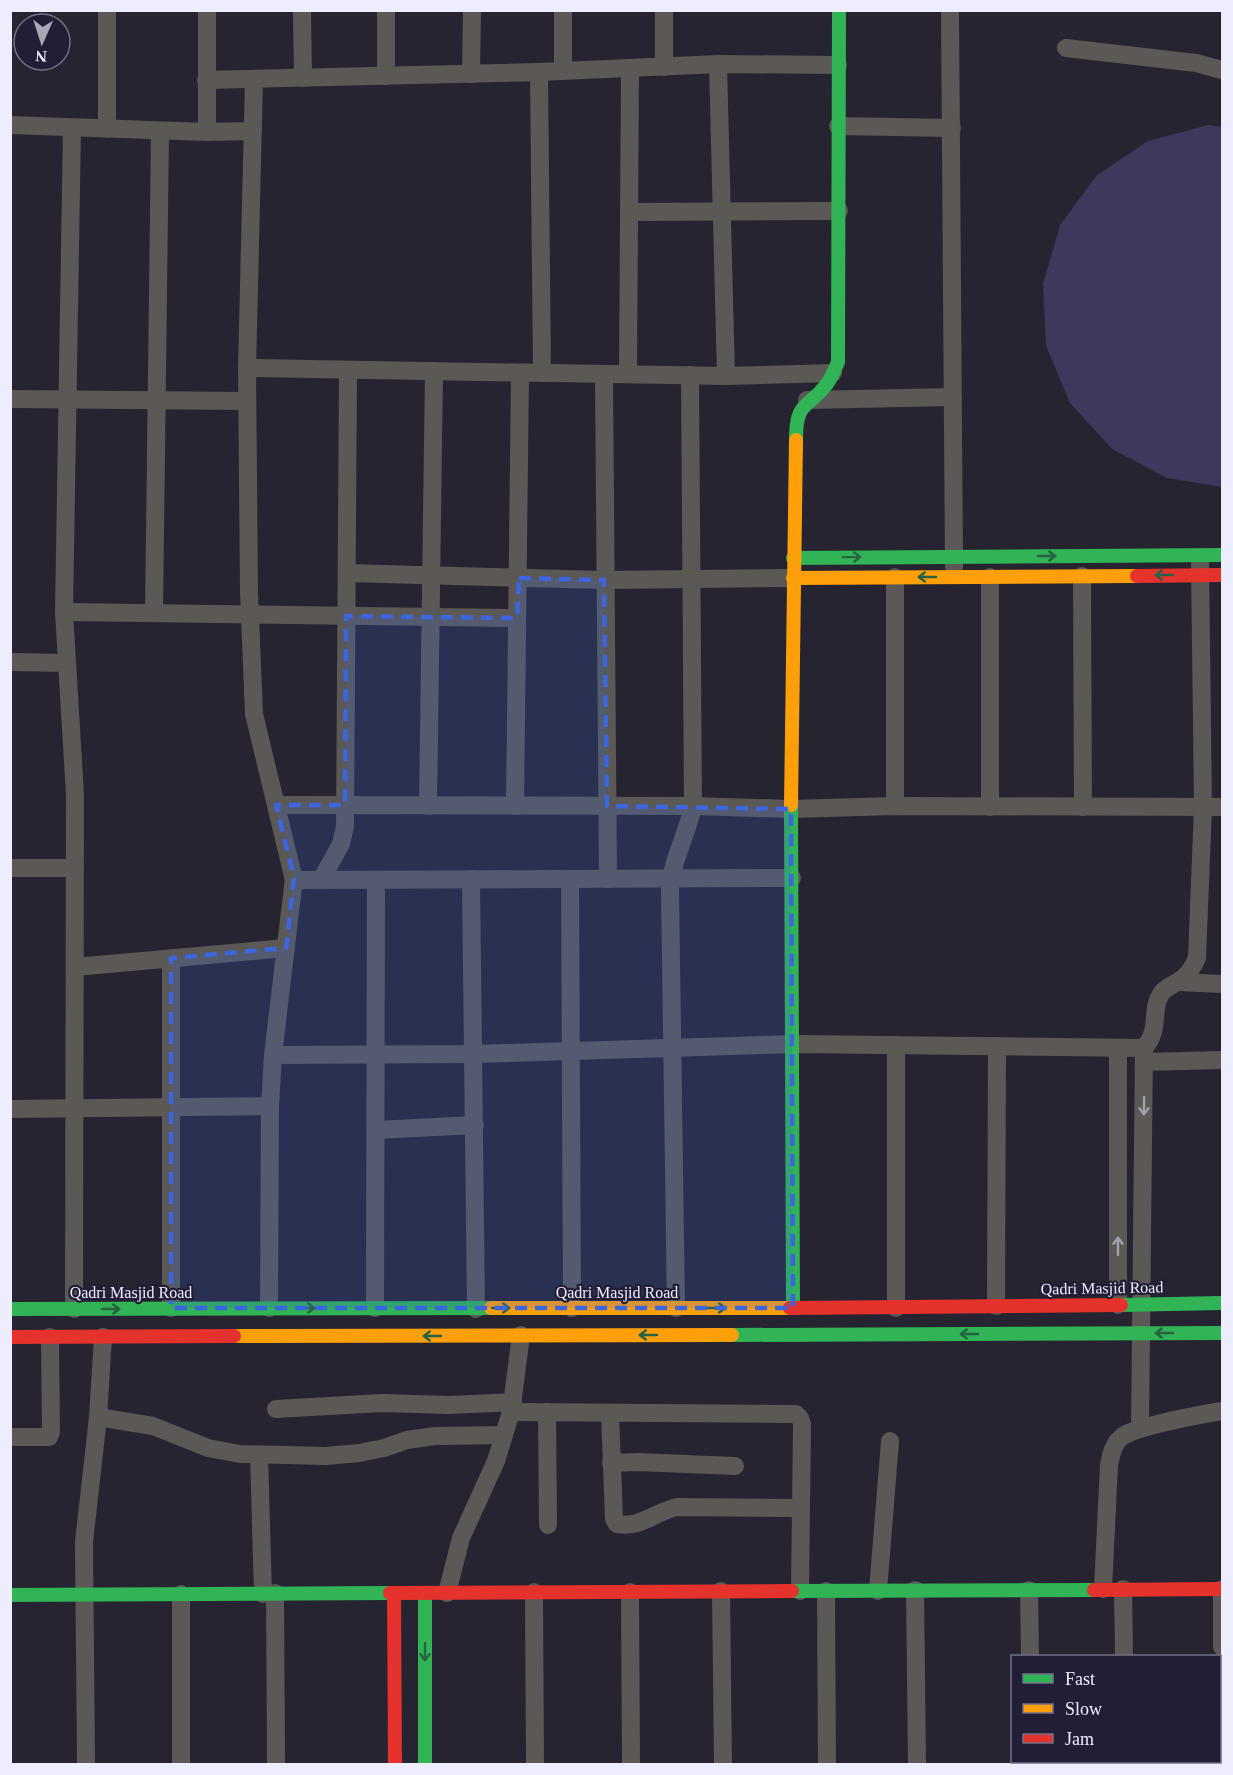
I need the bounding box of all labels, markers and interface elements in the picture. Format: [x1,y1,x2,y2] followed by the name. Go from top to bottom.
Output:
[12,12,72,72] north arrow
[35,48,47,65] text: N
[1036,550,1056,562] one-way arrow
[841,551,861,563] one-way arrow
[1155,569,1175,581] one-way arrow
[918,571,938,583] one-way arrow
[1138,1096,1150,1116] one-way arrow
[1112,1237,1124,1257] one-way arrow
[1041,1278,1163,1299] street label: Qadri Masjid Road
[70,1284,192,1302] street label: Qadri Masjid Road
[556,1284,678,1302] street label: Qadri Masjid Road
[295,1302,315,1314] one-way arrow
[706,1302,726,1314] one-way arrow
[100,1303,120,1315] one-way arrow
[490,1303,510,1314] one-way arrow
[960,1328,980,1339] one-way arrow
[1155,1328,1175,1339] one-way arrow
[639,1329,659,1341] one-way arrow
[423,1330,443,1341] one-way arrow
[419,1641,431,1661] one-way arrow
[1011,1655,1221,1763] legend
[1065,1669,1095,1689] text: Fast
[1065,1699,1102,1719] text: Slow
[1065,1729,1094,1749] text: Jam

